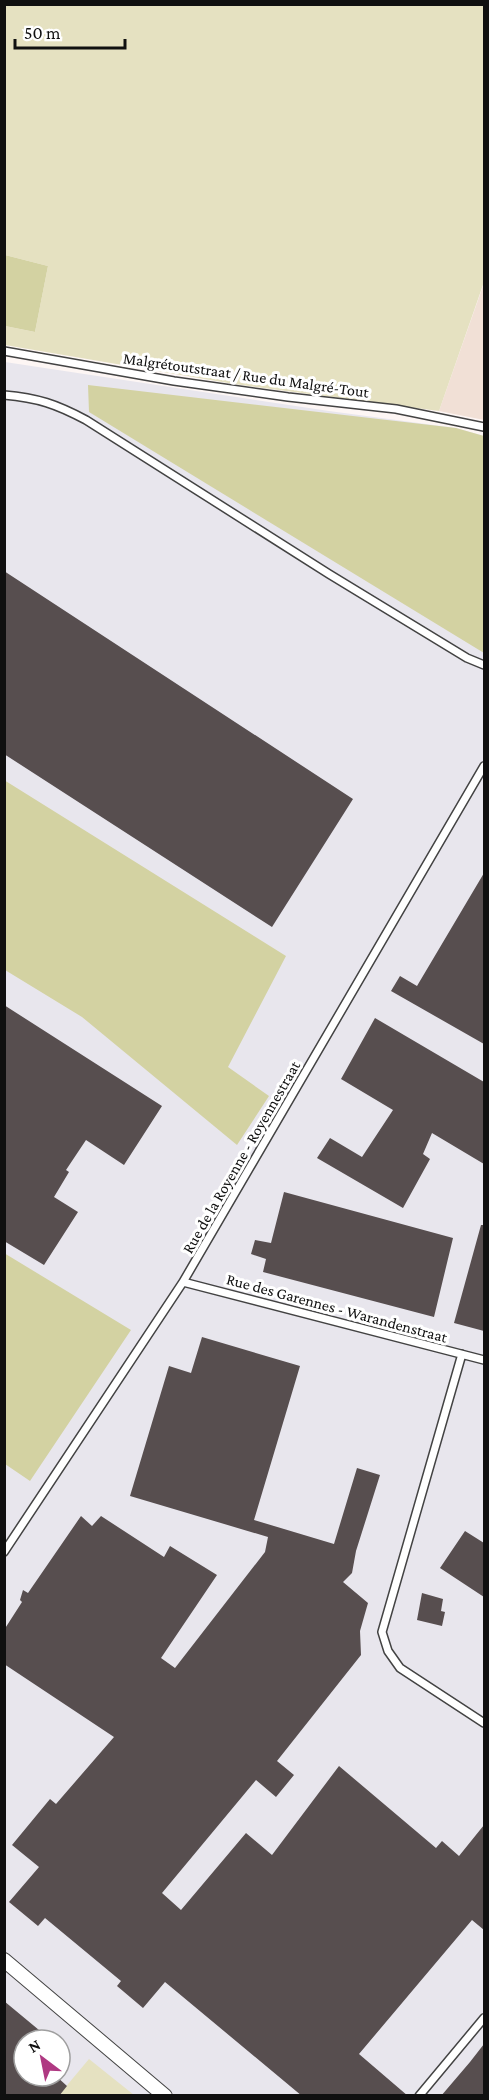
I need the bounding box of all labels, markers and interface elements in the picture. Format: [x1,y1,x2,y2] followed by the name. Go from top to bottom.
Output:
[15,12,124,50] scale bar
[24,23,61,43] text: 50 m
[122,349,371,402] street label: Malgrétoutstraat / Rue du Malgré-Tout
[179,1057,304,1257] street label: Rue de la Royenne - Royennestraat
[225,1270,450,1346] street label: Rue des Garennes - Warandenstraat
[12,2028,72,2088] north arrow
[25,2036,44,2056] text: N

